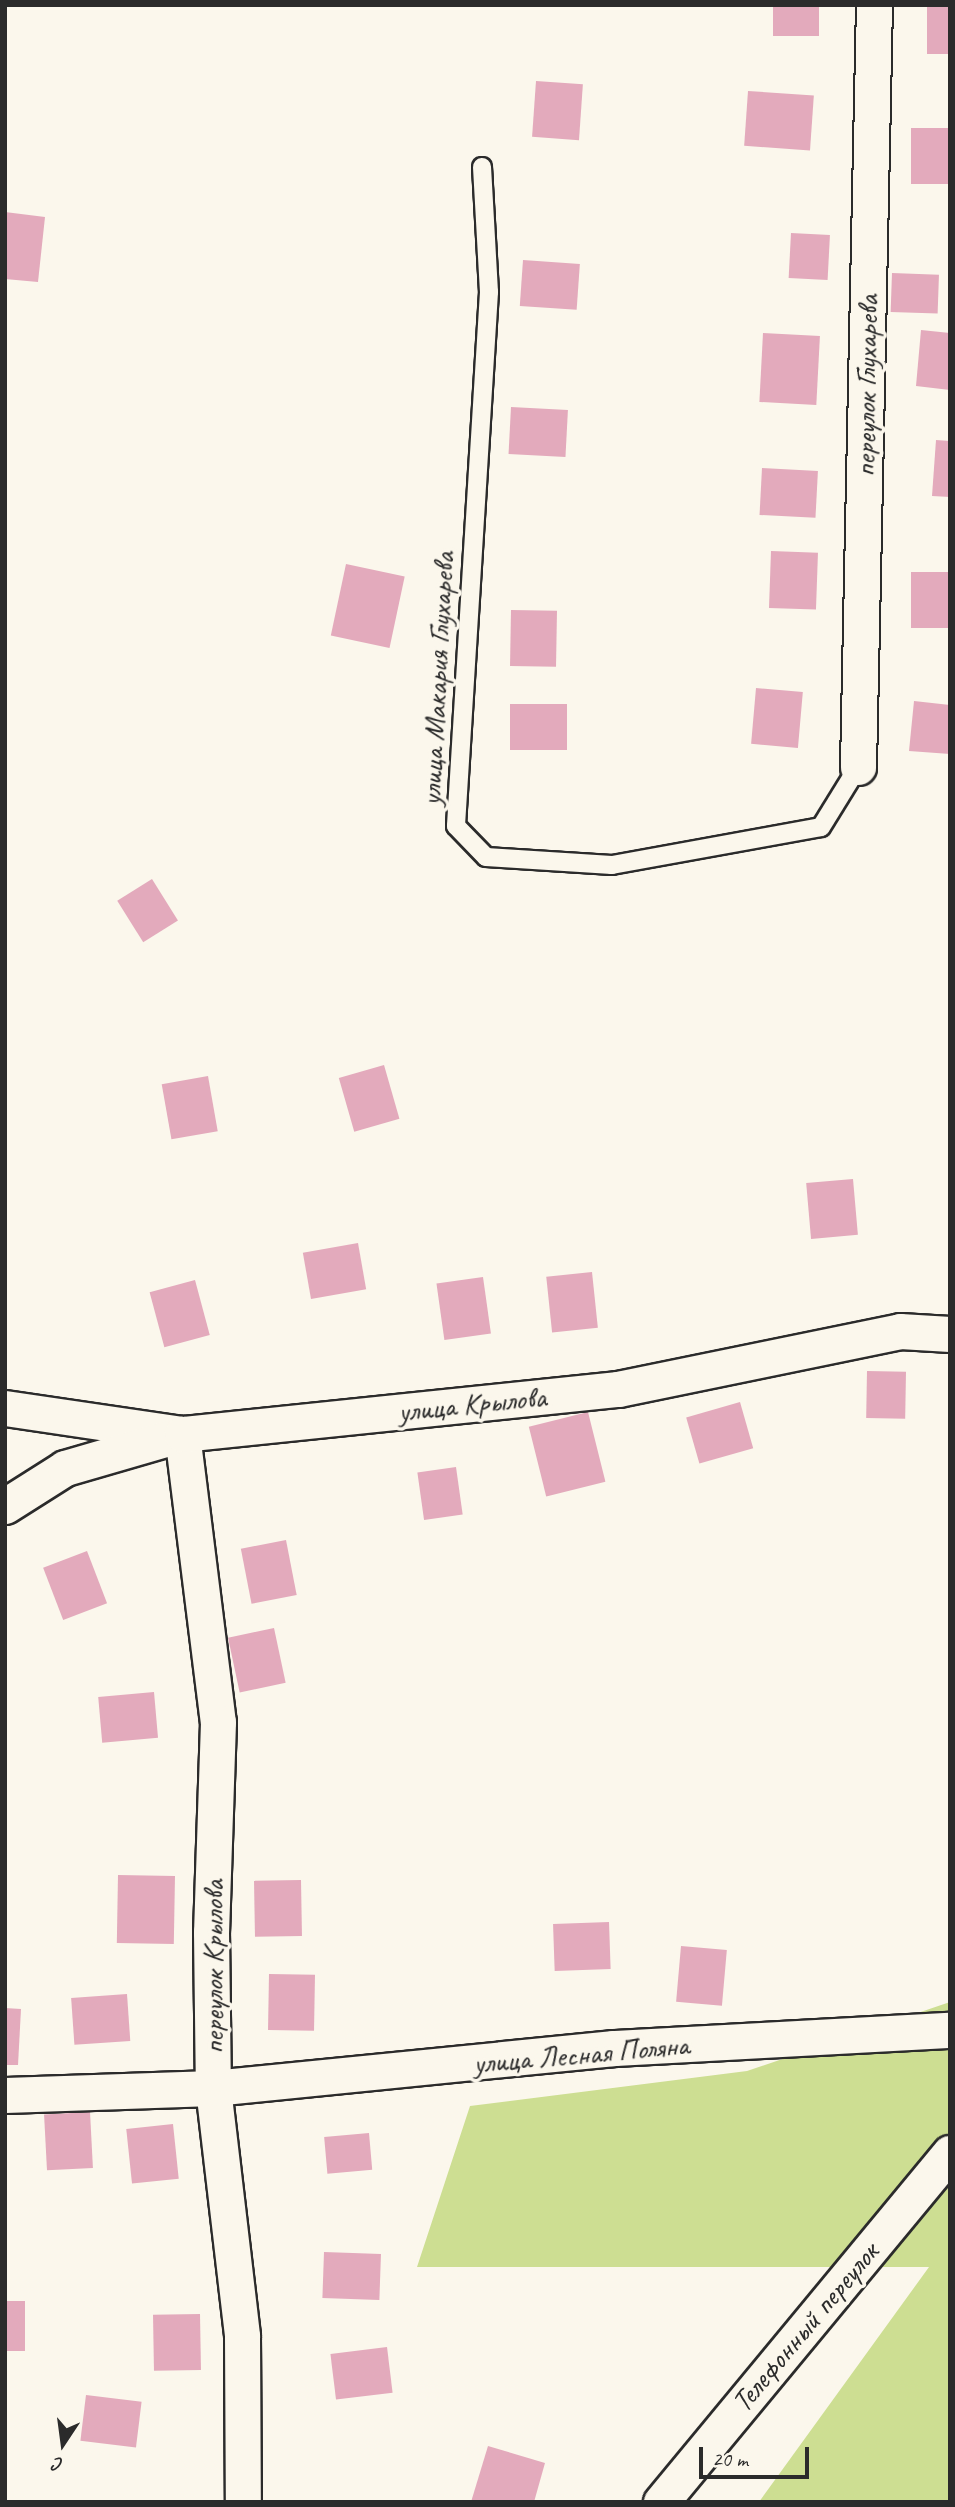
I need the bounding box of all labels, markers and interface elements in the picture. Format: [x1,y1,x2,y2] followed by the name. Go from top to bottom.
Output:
[846,293,886,479] street label: переулок Глухарева
[412,550,462,808] street label: улица Макария Глухарева
[397,1378,547,1430] street label: улица Крылова
[195,1880,231,2054] street label: переулок Крылова
[471,2027,691,2081] street label: улица Лесная Поляна
[724,2235,886,2419] street label: Телефонный переулок
[28,2409,98,2479] north arrow
[703,2434,813,2478] scale bar
[712,2446,748,2472] text: 20 m
[51,2452,66,2477] text: С

